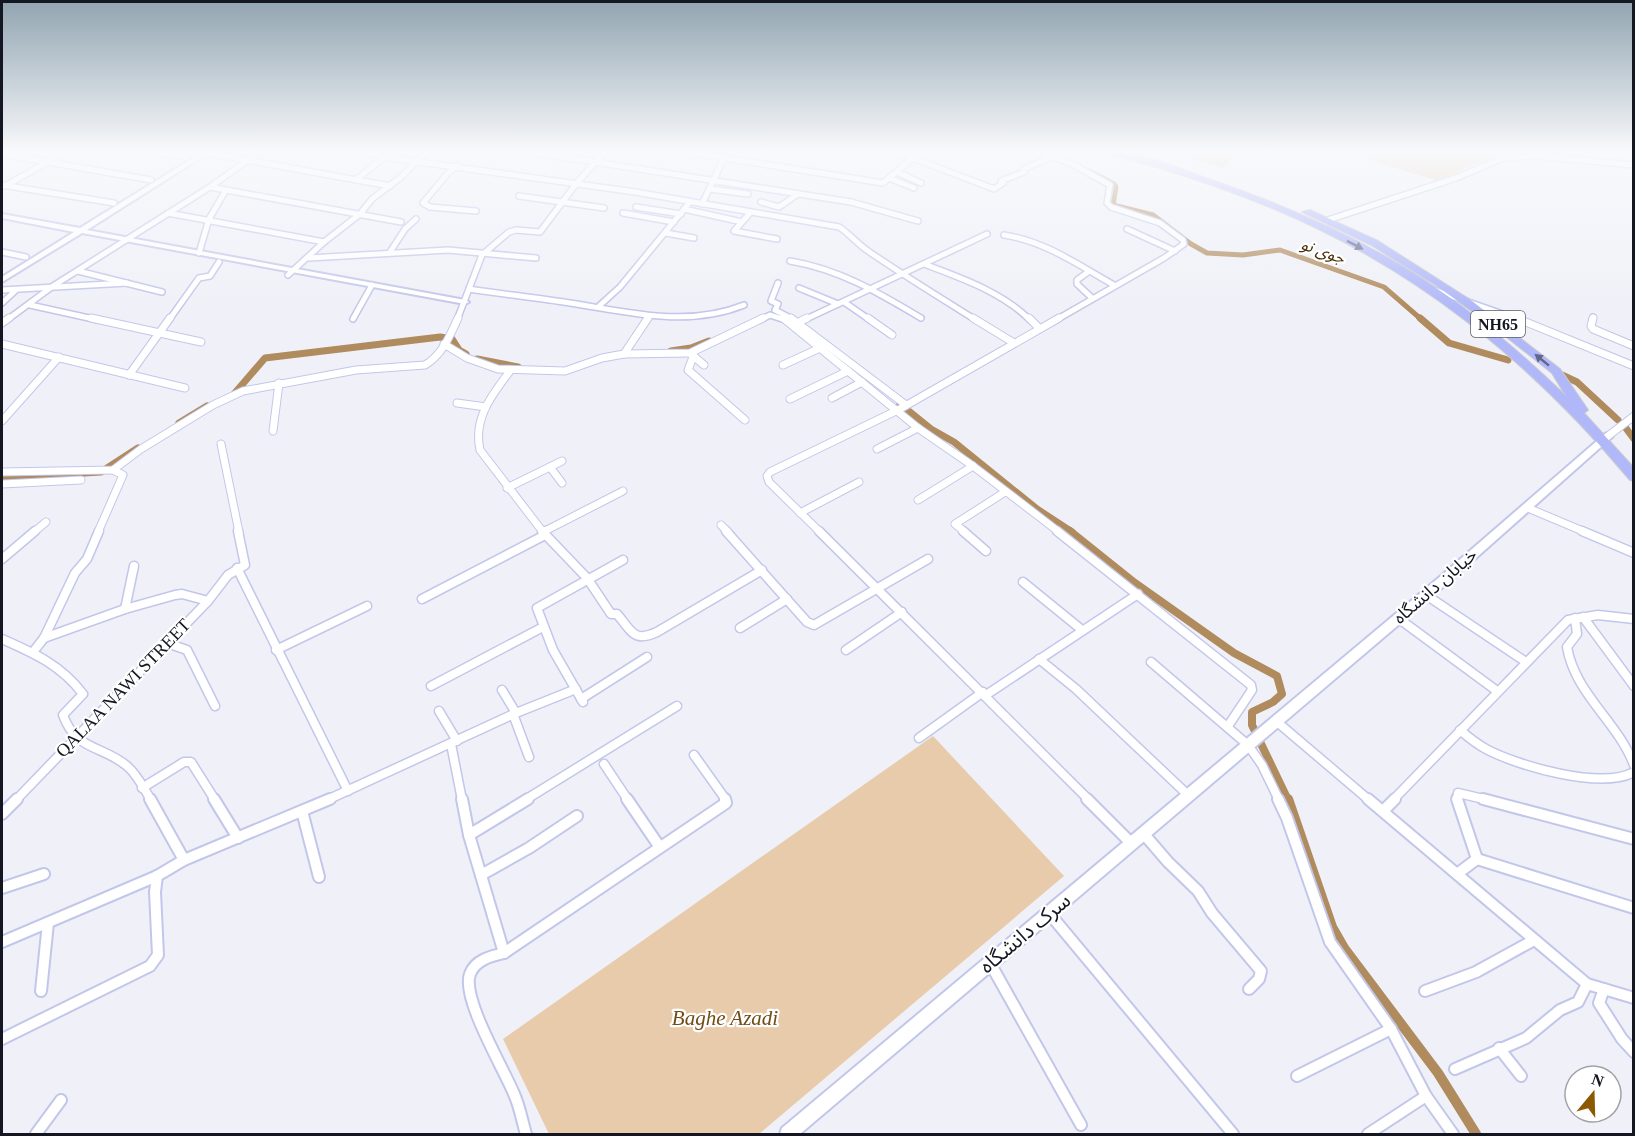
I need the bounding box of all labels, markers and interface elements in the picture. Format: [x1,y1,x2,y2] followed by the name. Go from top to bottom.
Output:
[1299,235,1348,268] water label: جوی نو
[1347,240,1364,250] one-way arrow
[1471,311,1525,337] road number: NH65
[1534,353,1550,366] one-way arrow
[1389,544,1482,628] street label: خیابان دانشگاه
[52,615,194,761] street label: QALAA NAWI STREET
[975,888,1075,978] street label: سرک دانشگاه
[672,1006,778,1030] park label: Baghe Azadi
[1563,1064,1623,1124] north arrow
[1589,1070,1606,1090] text: N

